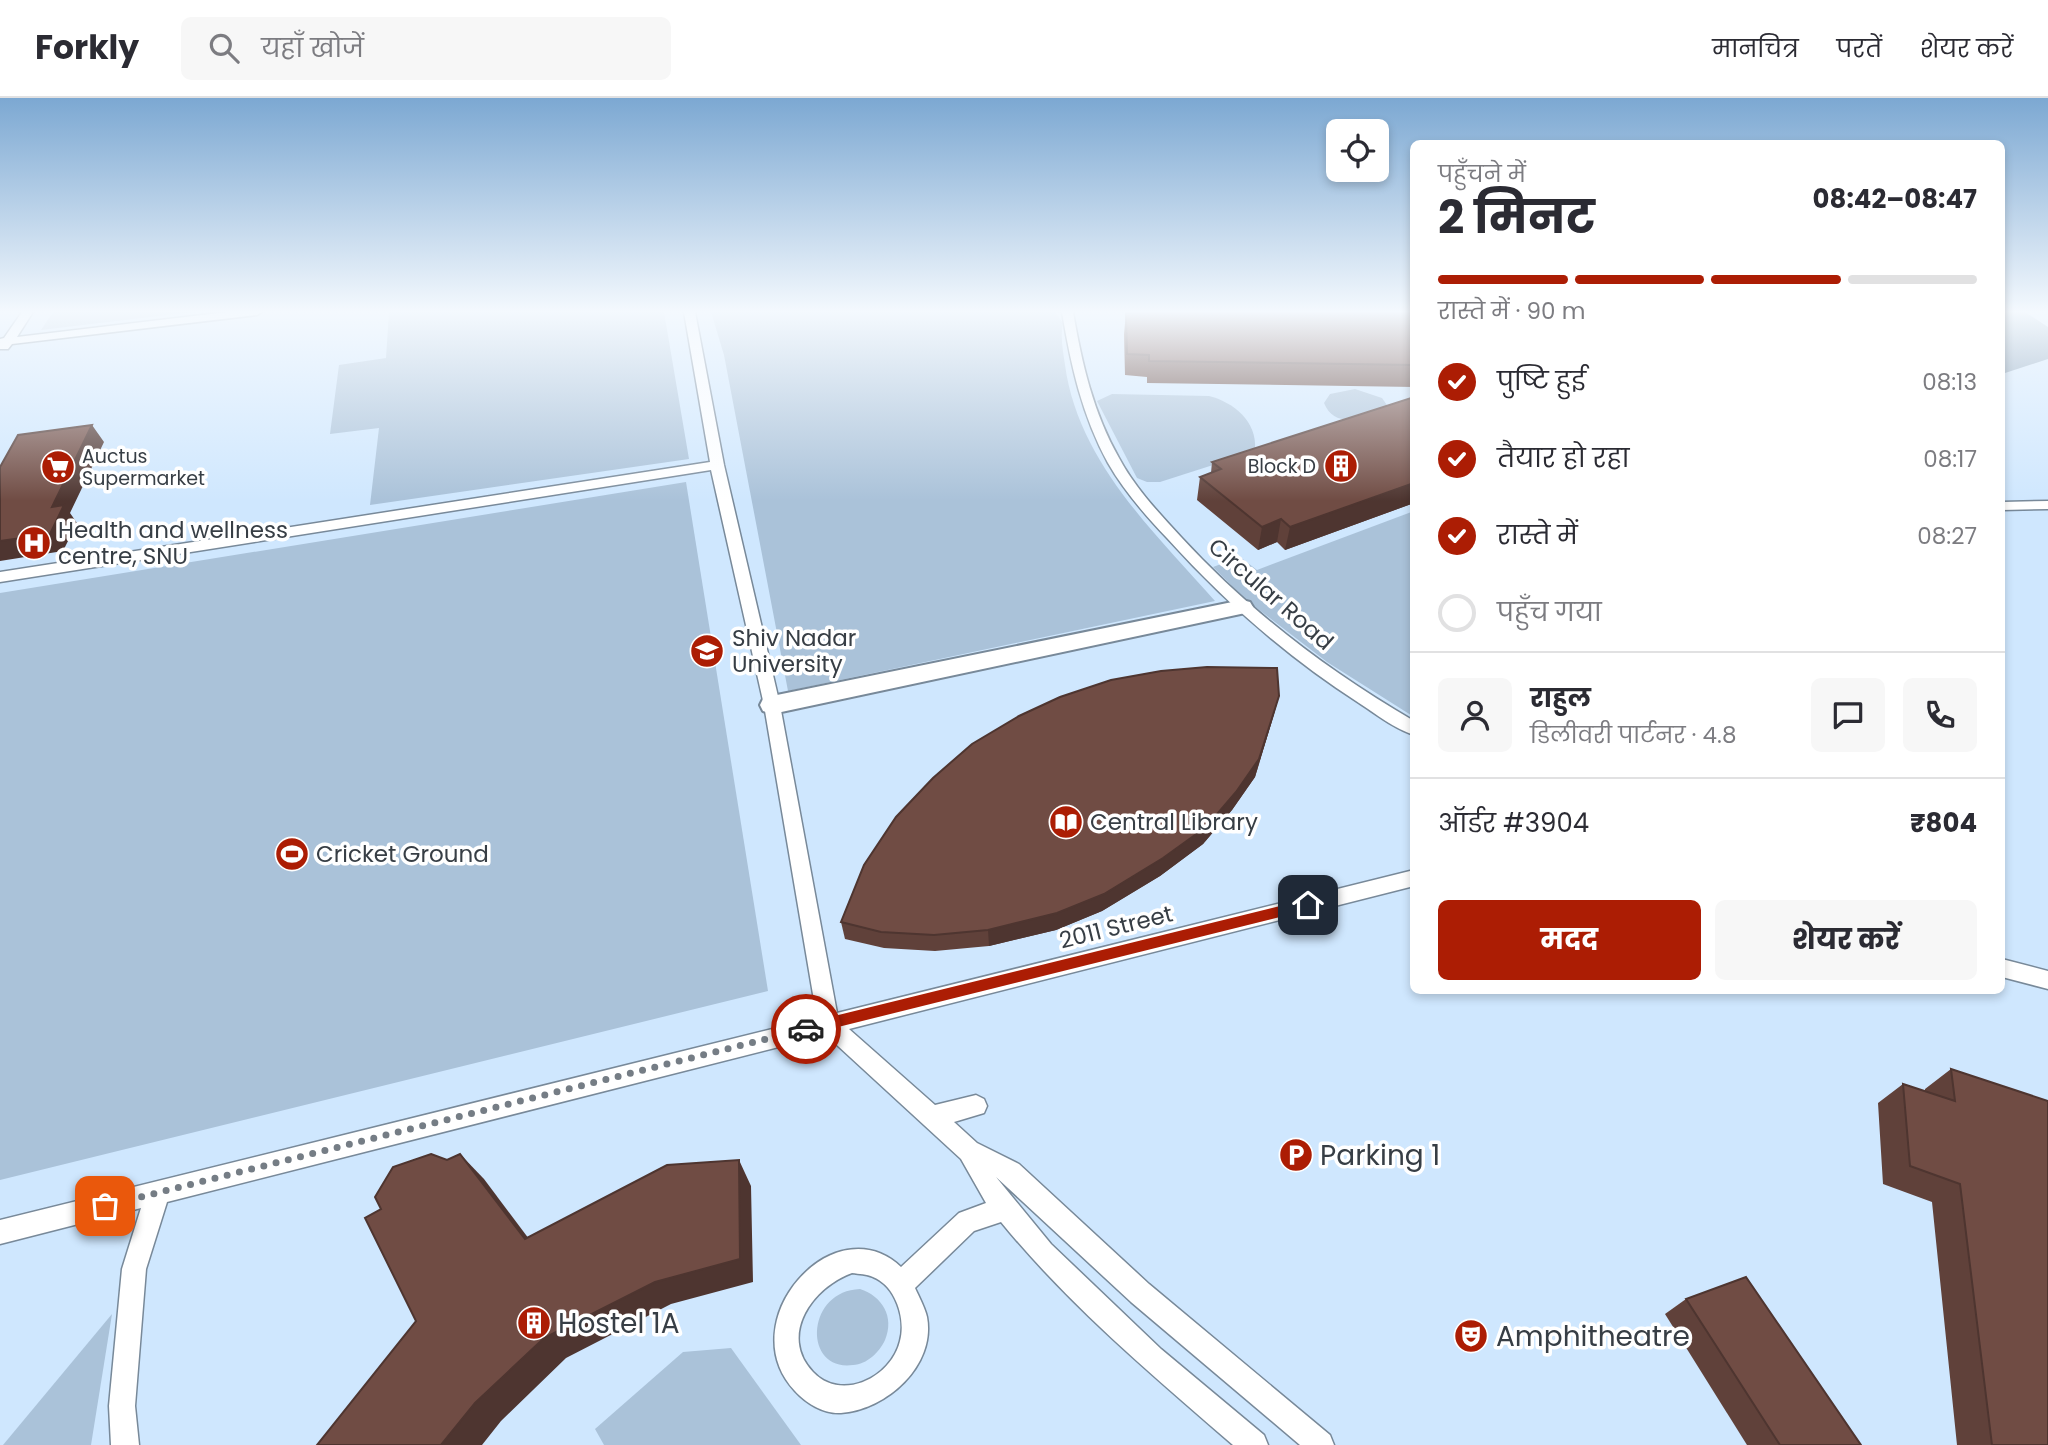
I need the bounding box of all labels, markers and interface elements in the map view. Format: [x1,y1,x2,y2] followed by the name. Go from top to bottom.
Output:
[181,17,671,80] search box
[35,24,139,71] text: Forkly
[205,29,243,67] icon: search
[261,30,364,66] text: यहाँ खोजें
[1712,32,1799,65] text: मानचित्र
[1837,32,1882,65] text: परतें
[1920,32,2013,65] text: शेयर करें
[1326,119,1389,182] map controls
[1326,119,1389,182] button: locate
[1438,158,1526,190] text: पहुँचने में
[1813,181,1977,217] text: 08:42–08:47
[1438,185,1595,249] text: 2 मिनट
[1438,295,1585,327] text: रास्ते में · 90 m
[1438,363,1476,401] icon: check
[1497,363,1586,399] text: पुष्टि हुई
[1922,366,1977,398] text: 08:13
[1438,440,1476,478] icon: check
[1497,440,1629,476] text: तैयार हो रहा
[82,443,205,492] place label: Auctus Supermarket
[1923,443,1977,475] text: 08:17
[1322,447,1360,485] building icon: Block D
[39,448,77,486] supermarket icon: Auctus Supermarket
[1248,453,1316,480] place label: Block D
[58,514,288,572] place label: Health and wellness centre, SNU
[1438,517,1476,555] icon: check
[1497,517,1578,553] text: रास्ते में
[1917,520,1977,552] text: 08:27
[15,524,53,562] hospital icon: Health and wellness centre, SNU
[1201,531,1341,657] street label: Circular Road
[1497,594,1602,630] text: पहुँच गया
[732,622,856,680] place label: Shiv Nadar University
[688,632,726,670] school or university icon: Shiv Nadar University
[1438,678,1512,752] button: person
[1811,678,1885,752] button: chat
[1903,678,1977,752] button: phone
[1530,680,1591,716] text: राहुल
[1530,719,1736,751] text: डिलीवरी पार्टनर · 4.8
[1047,803,1085,841] library icon: Central Library
[1438,805,1589,841] text: ऑर्डर #3904
[1910,805,1977,841] text: ₹804
[1090,806,1258,838] place label: Central Library
[273,835,311,873] sports icon: Cricket Ground
[316,838,489,870] place label: Cricket Ground
[1278,875,1338,935] pin
[1289,886,1327,924] icon: home
[1056,897,1176,957] street label: 2011 Street
[1438,900,1701,980] button: मदद
[1715,900,1977,980] button: शेयर करें
[771,994,841,1064] courier
[787,1010,825,1048] icon: car
[1277,1136,1315,1174] parking icon: Parking 1
[1320,1136,1440,1175] place label: Parking 1
[75,1176,135,1236] pin
[86,1187,124,1225] icon: bag
[515,1304,553,1342] building icon: Hostel 1A
[558,1304,680,1343] place label: Hostel 1A
[1452,1317,1490,1355] theatre icon: Amphitheatre
[1496,1317,1690,1356] place label: Amphitheatre

